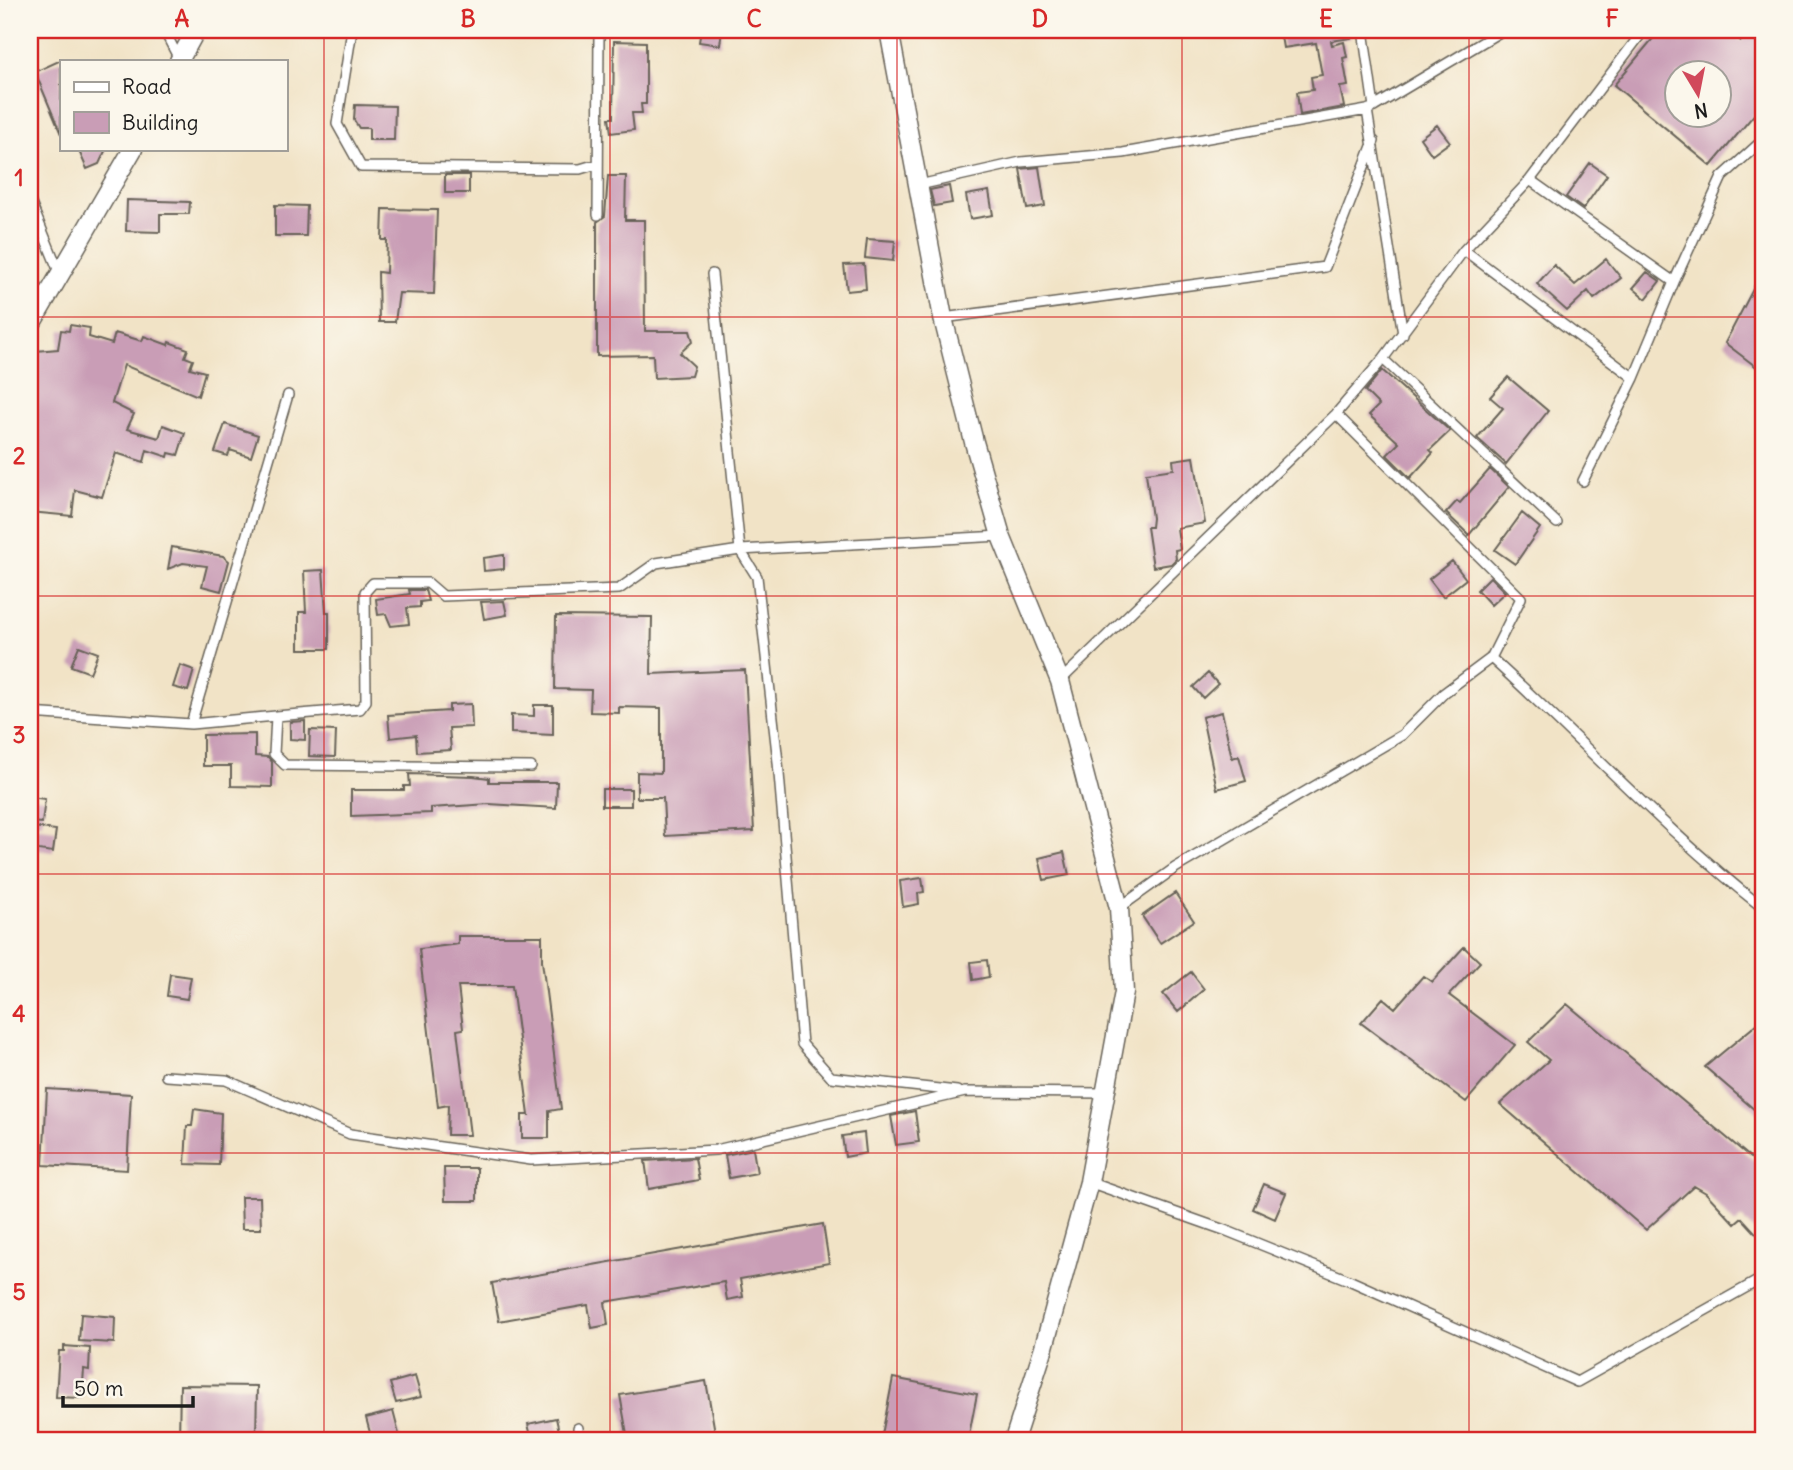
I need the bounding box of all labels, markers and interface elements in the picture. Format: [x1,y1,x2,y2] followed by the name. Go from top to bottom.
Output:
[175,4,190,33] text: A
[460,4,476,33] text: B
[746,4,762,33] text: C
[1032,4,1048,33] text: D
[1319,4,1333,33] text: E
[1605,4,1619,33] text: F
[60,60,287,150] legend
[1664,60,1734,130] north arrow
[122,73,171,100] text: Road
[1692,98,1710,124] text: N
[122,109,198,136] text: Building
[14,163,24,192] text: 1
[13,441,26,470] text: 2
[12,720,26,749] text: 3
[12,999,26,1028] text: 4
[12,1277,26,1306] text: 5
[63,1365,192,1409] scale bar
[74,1375,123,1402] text: 50 m

